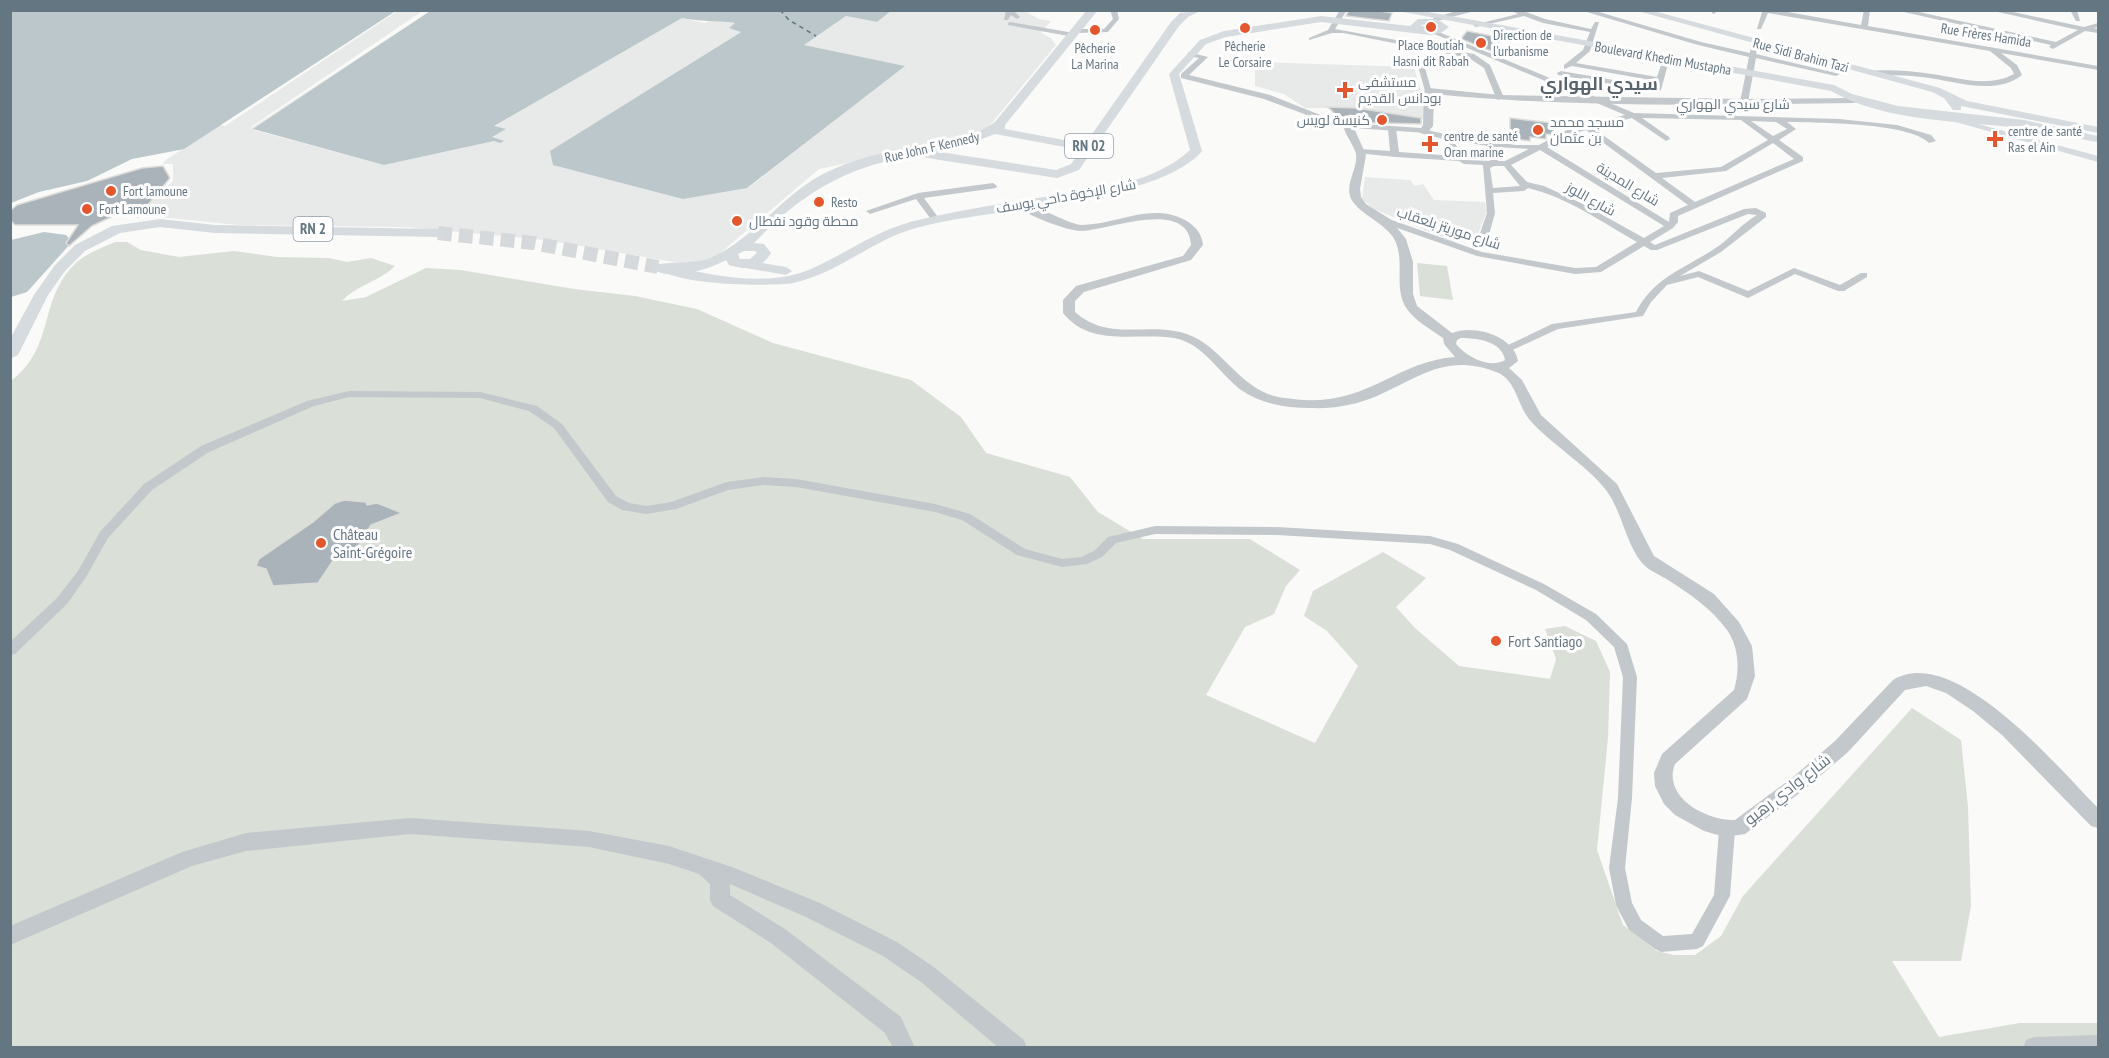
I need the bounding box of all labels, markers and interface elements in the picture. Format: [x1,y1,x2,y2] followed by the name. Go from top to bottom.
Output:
[1940,19,2032,51] street label: Rue Frères Hamida
[1424,20,1438,34] marker: Place Boutiah Hasni dit Rabah
[1238,21,1252,35] marker: Pêcherie Le Corsaire
[1088,23,1102,37] marker: Pêcherie La Marina
[1493,26,1552,60] place label: Direction de l'urbanisme
[1751,34,1851,76] street label: Rue Sidi Brahim Tazi
[1393,36,1469,70] place label: Place Boutiah Hasni dit Rabah
[1474,36,1488,50] marker: Direction de l'urbanisme
[1219,37,1272,71] place label: Pêcherie Le Corsaire
[1593,37,1733,79] street label: Boulevard Khedim Mustapha
[1071,39,1119,73] place label: Pêcherie La Marina
[1540,72,1658,98] district label: سيدي الهواري
[1358,73,1442,108] place label: مستشفى بودانس القديم
[1336,81,1354,99] marker: مستشفى بودانس القديم
[1676,95,1790,116] street label: شارع سيدي الهواري
[1297,111,1370,129] place label: كنيسة لويس
[1375,113,1389,127] marker: كنيسة لويس
[1550,113,1624,147] place label: مسجد محمد بن عثمان
[2008,122,2082,156] place label: centre de santé Ras el Ain
[1531,123,1545,137] marker: مسجد محمد بن عثمان
[883,127,982,167] street label: Rue John F Kennedy
[1444,127,1518,161] place label: centre de santé Oran marine
[1986,130,2004,148] marker: centre de santé Ras el Ain
[1065,134,1113,158] road number: RN 02
[1421,135,1439,153] marker: centre de santé Oran marine
[1593,158,1663,210] street label: شارع المدينة
[995,175,1138,220] street label: شارع الإخوة داحي يوسف
[1562,178,1619,220] street label: شارع اللوز
[123,182,188,200] place label: Fort lamoune
[104,184,118,198] marker: Fort lamoune
[831,193,857,211] place label: Resto
[812,195,826,209] marker: Resto
[99,200,166,218] place label: Fort Lamoune
[80,202,94,216] marker: Fort Lamoune
[1395,203,1503,253] street label: شارع موريتز بلعقاب
[749,212,859,230] place label: محطة وقود نفطال
[730,214,744,228] marker: محطة وقود نفطال
[294,217,332,241] road number: RN 2
[333,524,412,562] place label: Château Saint-Grégoire
[314,536,328,550] marker: Château Saint-Grégoire
[1508,631,1583,651] place label: Fort Santiago
[1489,634,1503,648] marker: Fort Santiago
[1740,749,1837,832] street label: شارع وادي رهيو

